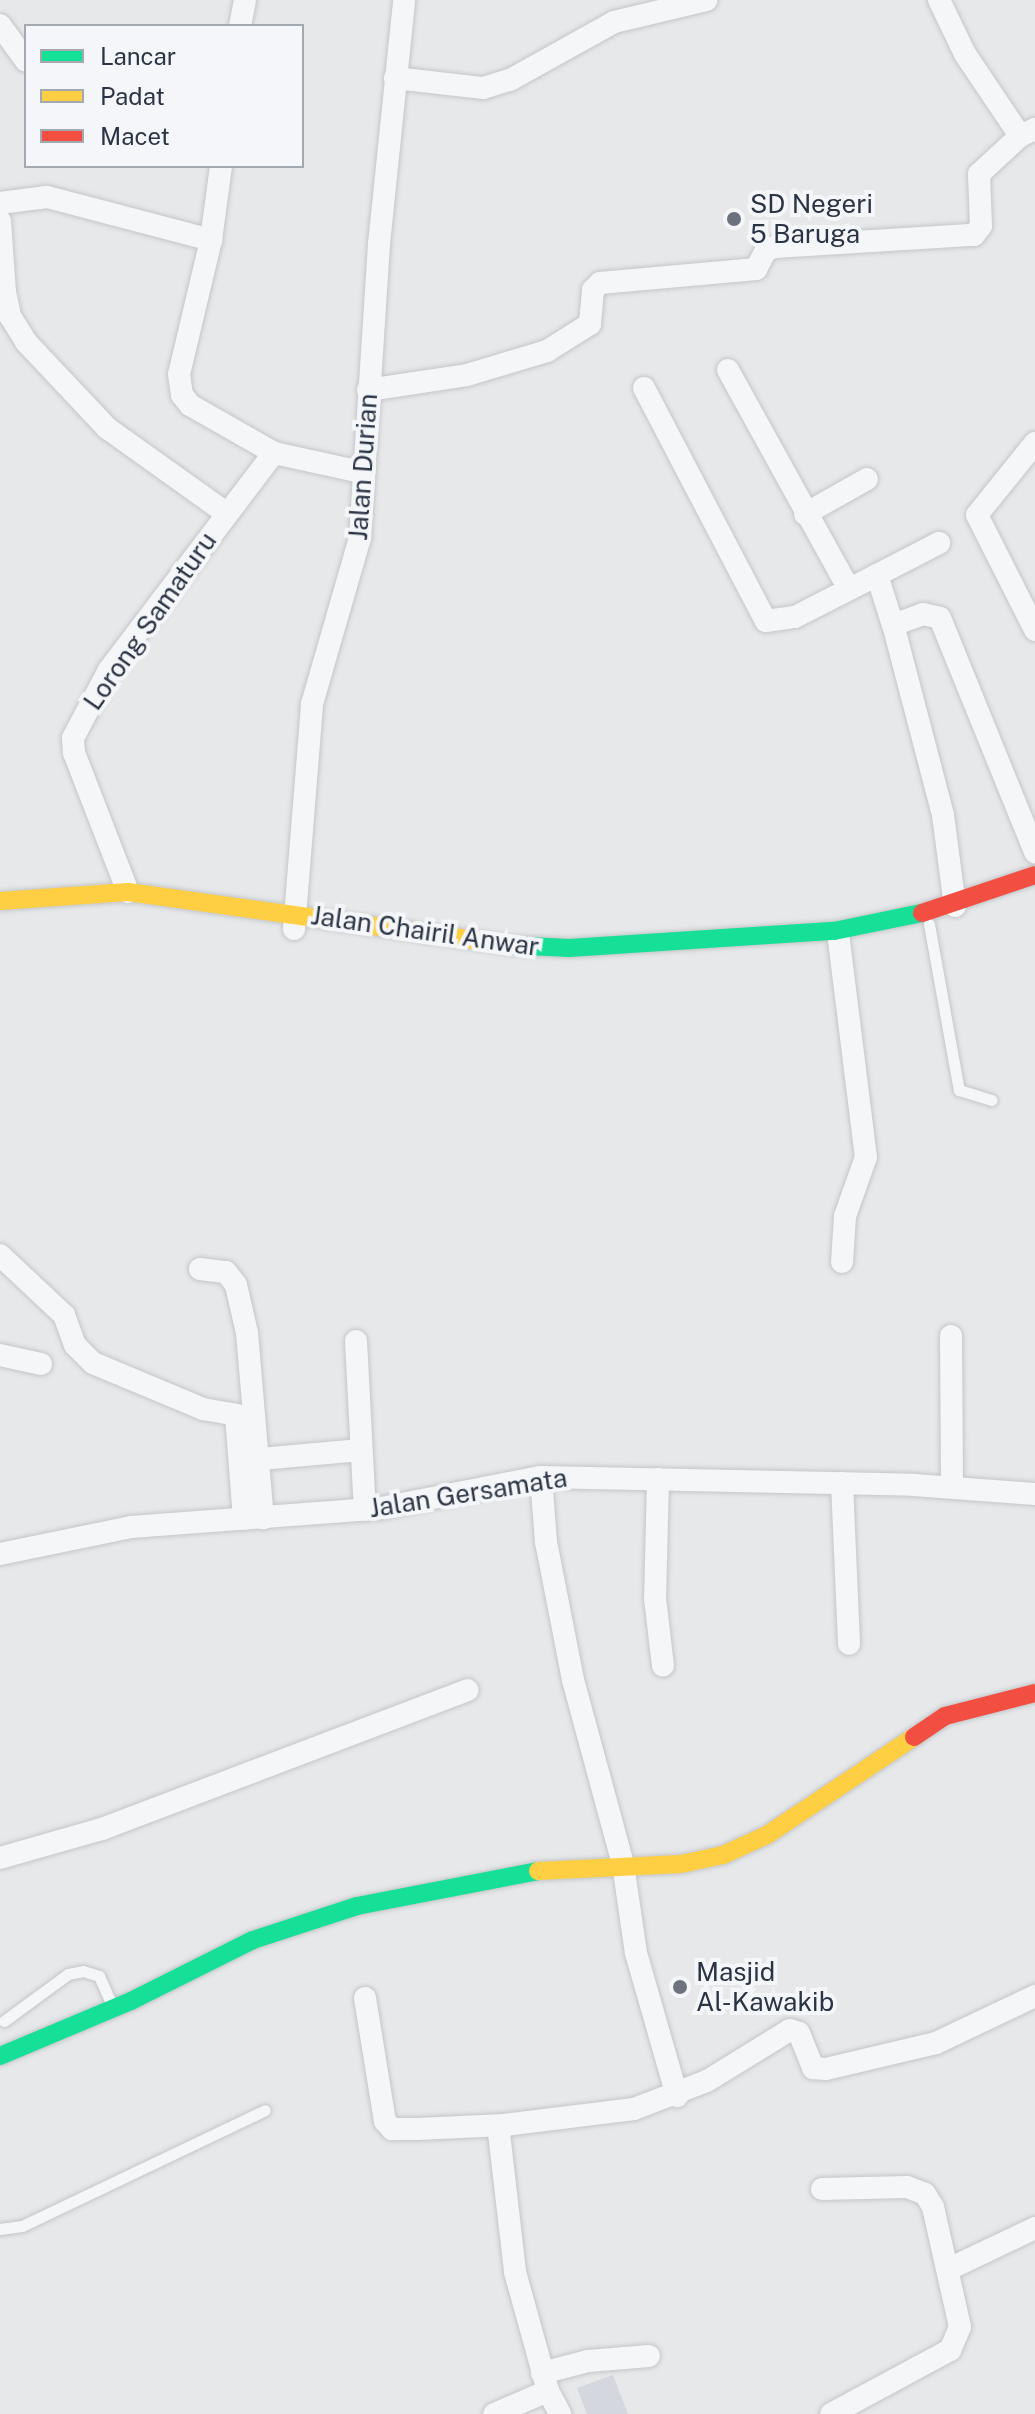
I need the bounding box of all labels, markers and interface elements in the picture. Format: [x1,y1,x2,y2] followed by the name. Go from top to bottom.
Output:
[24,24,304,168] legend
[100,42,176,70] text: Lancar
[100,82,165,110] text: Padat
[100,122,170,150] text: Macet
[750,188,873,250] place label: SD Negeri 5 Baruga
[725,210,743,228] marker: SD Negeri 5 Baruga
[342,392,384,542] street label: Jalan Durian
[77,526,223,716] street label: Lorong Samaturu
[309,900,541,962] street label: Jalan Chairil Anwar
[367,1462,569,1524] street label: Jalan Gersamata
[696,1956,834,2018] place label: Masjid Al-Kawakib
[671,1978,689,1996] marker: Masjid Al-Kawakib

